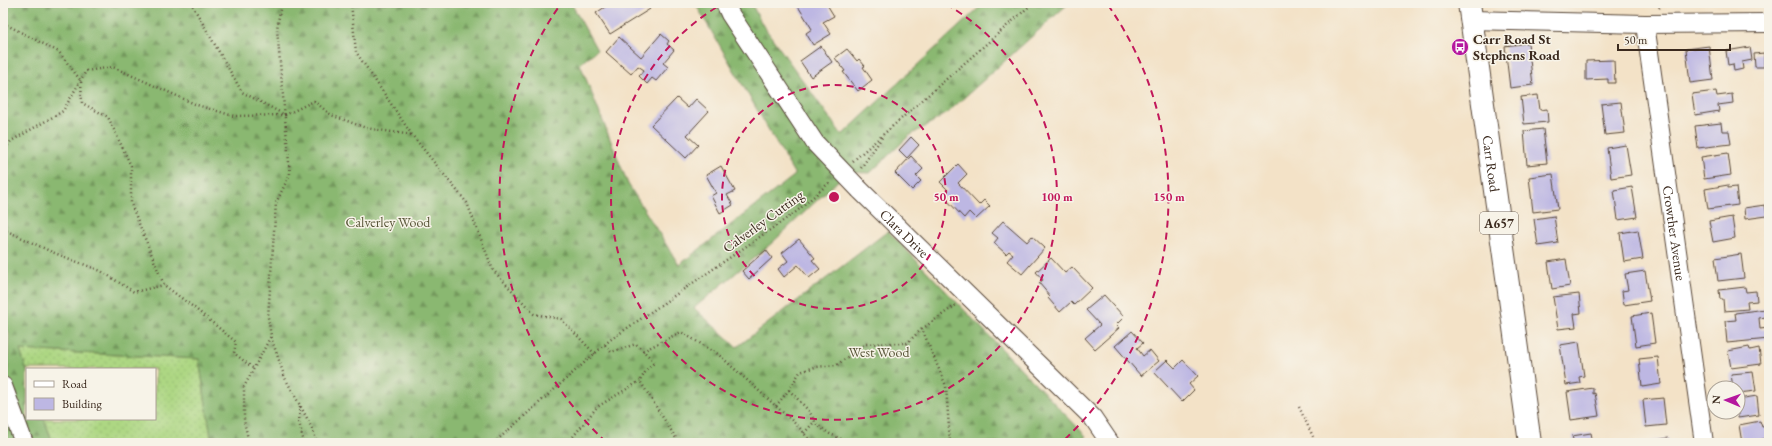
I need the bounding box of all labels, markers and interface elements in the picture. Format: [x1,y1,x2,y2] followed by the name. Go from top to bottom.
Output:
[1618,26,1730,52] scale bar
[1473,30,1560,64] place label: Carr Road St Stephens Road
[1624,32,1648,48] text: 50 m
[1450,37,1470,57] bus stop icon: Carr Road St Stephens Road
[1478,134,1504,194] street label: Carr Road
[1659,184,1690,282] street label: Crowther Avenue
[719,185,808,256] street label: Calverley Cutting
[933,189,959,205] text: 50 m
[1041,189,1073,205] text: 100 m
[1153,189,1185,205] text: 150 m
[827,190,841,204] centre of rings
[876,205,933,262] street label: Clara Drive
[1480,212,1518,234] road number: A657
[346,213,431,231] park label: Calverley Wood
[849,343,910,361] park label: West Wood
[26,368,156,420] legend
[62,376,88,392] text: Road
[1706,380,1746,420] north arrow
[1709,395,1723,404] text: N
[62,396,103,412] text: Building

